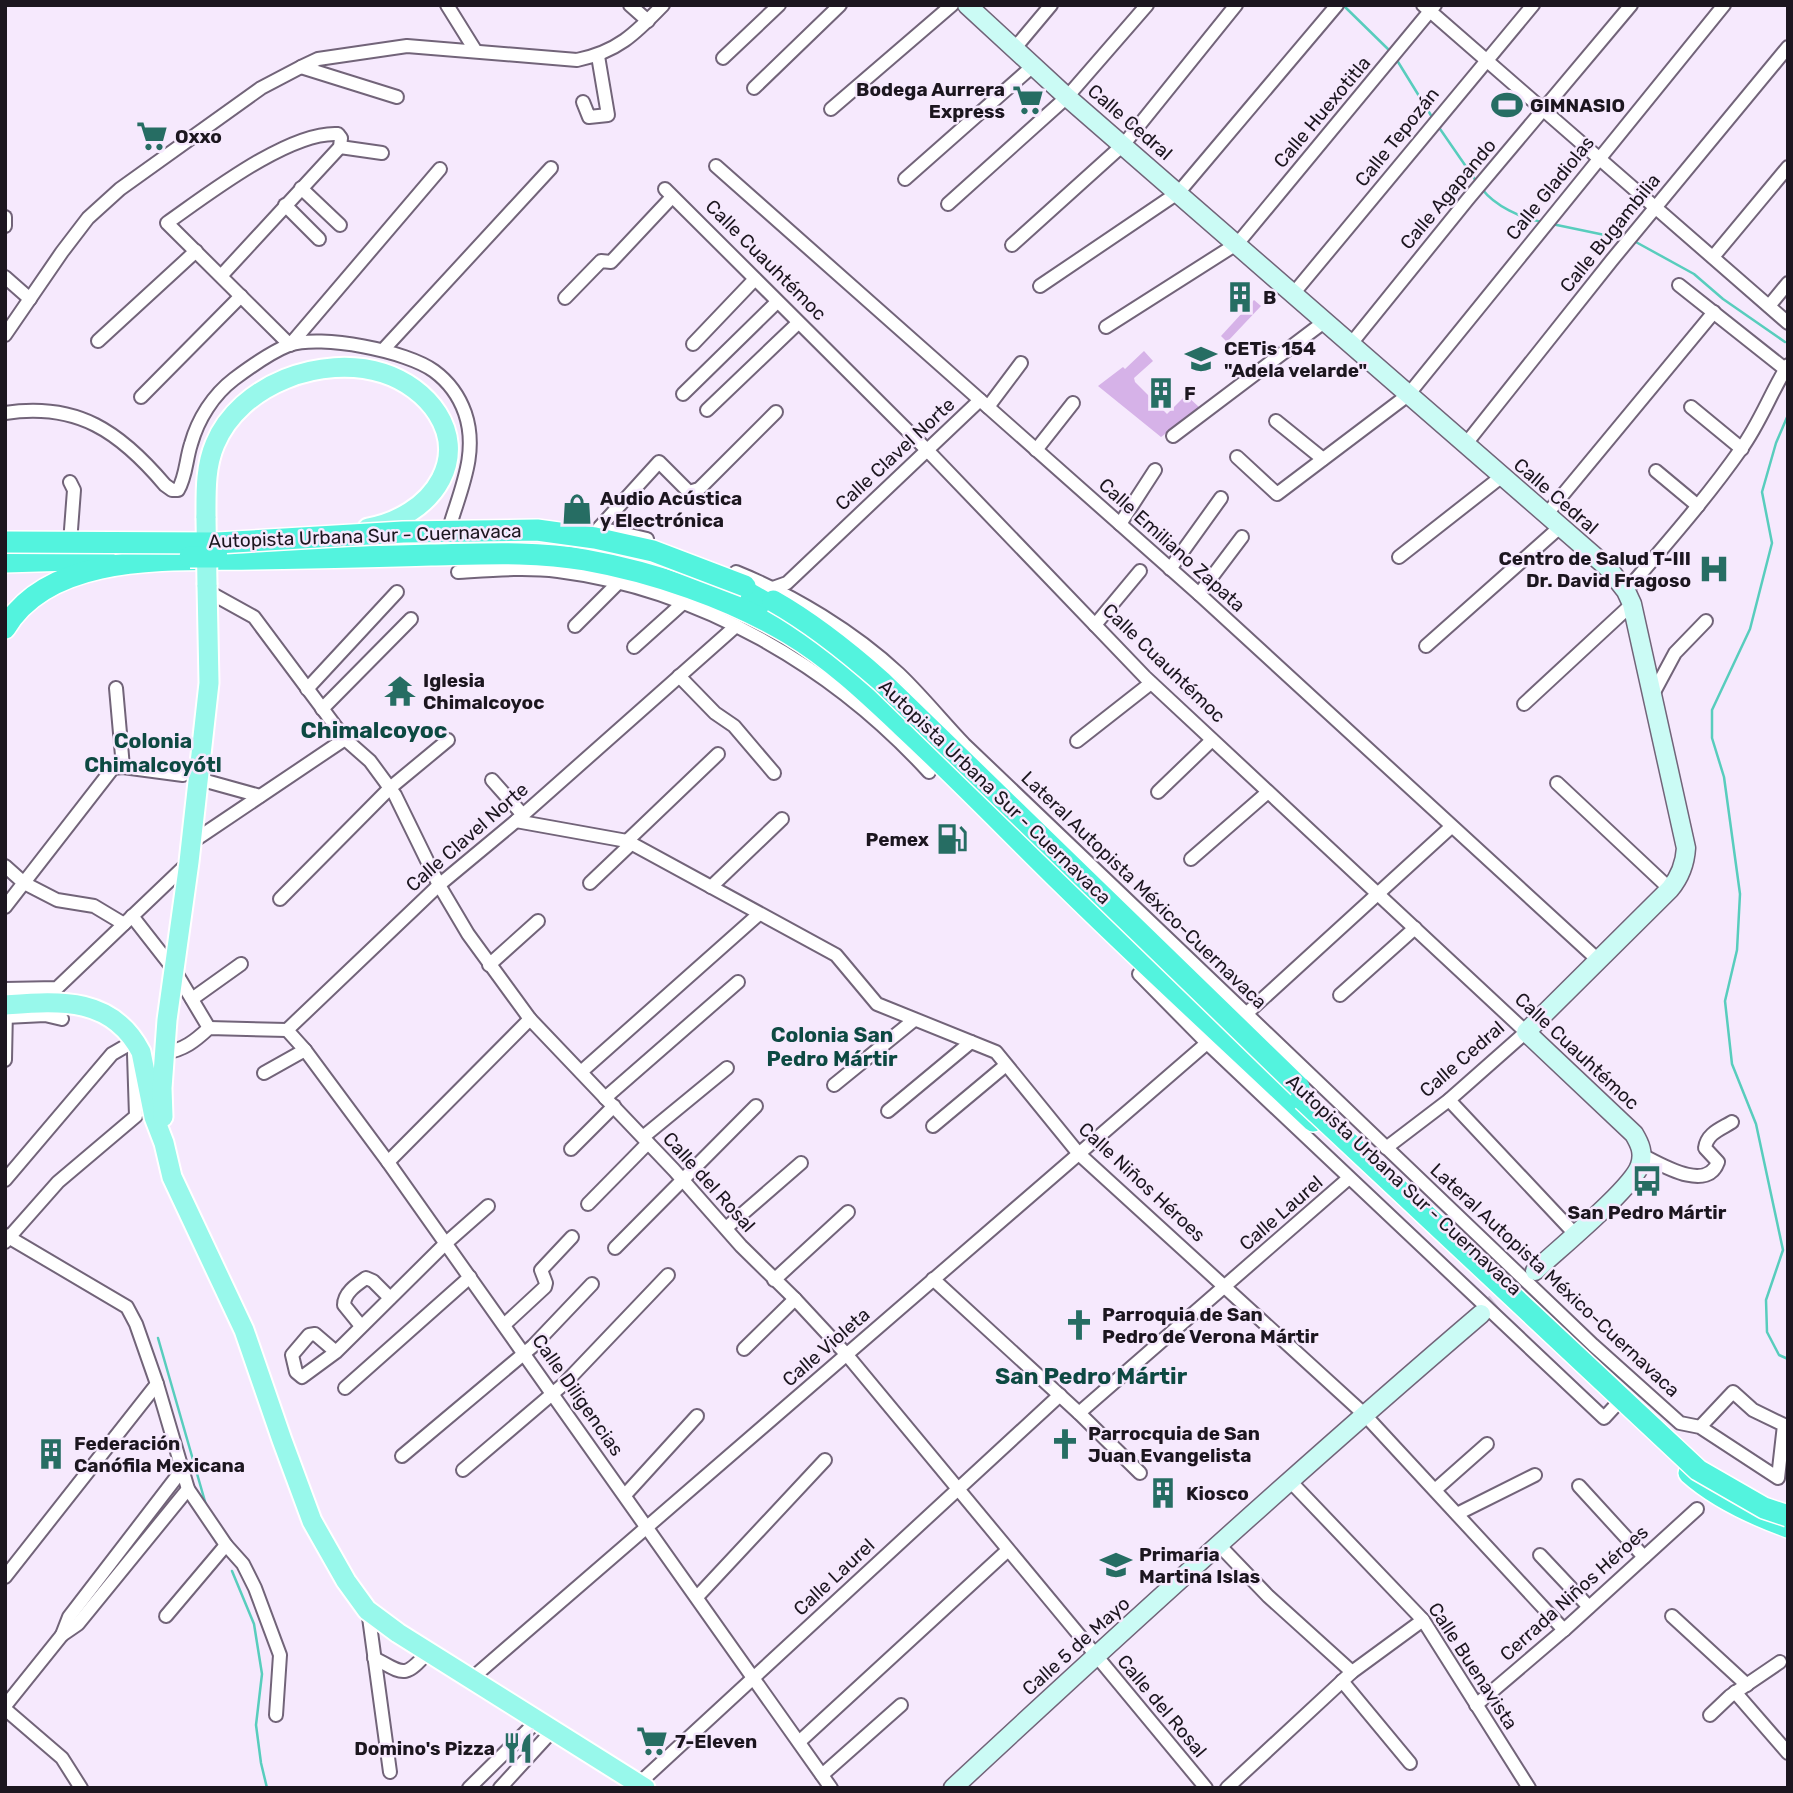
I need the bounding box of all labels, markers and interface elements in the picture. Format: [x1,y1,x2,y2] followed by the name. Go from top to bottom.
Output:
[1269,52,1375,172] street label: Calle Huexotitla
[856,78,1005,123] place label: Bodega Aurrera Express
[1083,79,1177,165] street label: Calle Cedral
[1011,83,1045,117] supermarket icon: Bodega Aurrera Express
[1350,83,1444,191] street label: Calle Tepozán
[1490,88,1524,122] sports icon: GIMNASIO
[1530,94,1625,117] place label: GIMNASIO
[135,119,169,153] supermarket icon: Oxxo
[175,125,222,148] place label: Oxxo
[1501,131,1599,245] street label: Calle Gladiolas
[1395,134,1501,254] street label: Calle Agapando
[1555,169,1665,297] street label: Calle Bugambilia
[701,195,831,325] street label: Calle Cuauhtémoc
[1223,280,1257,314] building icon: B
[1263,286,1276,309] place label: B
[1224,337,1367,382] place label: CETis 154 "Adela velarde"
[1184,342,1218,376] school or university icon: CETis 154 "Adela velarde"
[1144,376,1178,410] building icon: F
[1184,382,1196,405] place label: F
[831,393,959,515] street label: Calle Clavel Norte
[1509,453,1603,539] street label: Calle Cedral
[1094,473,1250,617] street label: Calle Emiliano Zapata
[600,487,742,532] place label: Audio Acústica y Electrónica
[560,492,594,526] shop icon: Audio Acústica y Electrónica
[208,519,522,553] street label: Autopista Urbana Sur - Cuernavaca
[1499,547,1691,592] place label: Centro de Salud T-III Dr. David Fragoso
[1697,552,1731,586] hospital icon: Centro de Salud T-III Dr. David Fragoso
[1098,599,1230,727] street label: Calle Cuauhtémoc
[423,669,544,714] place label: Iglesia Chimalcoyoc
[383,674,417,708] temple icon: Iglesia Chimalcoyoc
[874,675,1116,909] street label: Autopista Urbana Sur - Cuernavaca
[301,716,447,744] district label: Chimalcoyoc
[84,728,222,777] district label: Colonia Chimalcoyótl
[1016,766,1272,1014] street label: Lateral Autopista México-Cuernavaca
[401,778,533,896] street label: Calle Clavel Norte
[935,822,969,856] fuel station icon: Pemex
[865,828,929,851] place label: Pemex
[1510,988,1644,1114] street label: Calle Cuauhtémoc
[1415,1016,1509,1102] street label: Calle Cedral
[766,1022,898,1071] district label: Colonia San Pedro Mártir
[1282,1070,1526,1300] street label: Autopista Urbana Sur - Cuernavaca
[1074,1117,1210,1247] street label: Calle Niños Héroes
[658,1127,760,1237] street label: Calle del Rosal
[1426,1158,1684,1402] street label: Lateral Autopista México-Cuernavaca
[1630,1164,1664,1198] bus stop icon: San Pedro Mártir
[1235,1171,1327,1255] street label: Calle Laurel
[1568,1201,1727,1224] place label: San Pedro Mártir
[778,1303,874,1391] street label: Calle Violeta
[1102,1303,1319,1348] place label: Parroquia de San Pedro de Verona Mártir
[1062,1308,1096,1342] church icon: Parroquia de San Pedro de Verona Mártir
[527,1330,629,1460] street label: Calle Diligencias
[995,1362,1188,1390] district label: San Pedro Mártir
[1088,1422,1260,1467] place label: Parrocquia de San Juan Evangelista
[1048,1427,1082,1461] church icon: Parrocquia de San Juan Evangelista
[74,1432,245,1477] place label: Federación Canófila Mexicana
[34,1437,68,1471] building icon: Federación Canófila Mexicana
[1146,1476,1180,1510] building icon: Kiosco
[1186,1482,1249,1505] place label: Kiosco
[1495,1520,1653,1666] street label: Cerrada Niños Héroes
[789,1534,879,1620] street label: Calle Laurel
[1139,1543,1260,1588] place label: Primaria Martina Islas
[1099,1548,1133,1582] school or university icon: Primaria Martina Islas
[1018,1592,1134,1700] street label: Calle 5 de Mayo
[1423,1598,1523,1734] street label: Calle Buenavista
[1112,1650,1212,1762] street label: Calle del Rosal
[635,1724,669,1758] supermarket icon: 7-Eleven
[675,1730,757,1753] place label: 7-Eleven
[501,1731,535,1765] restaurant icon: Domino's Pizza
[354,1737,495,1760] place label: Domino's Pizza

